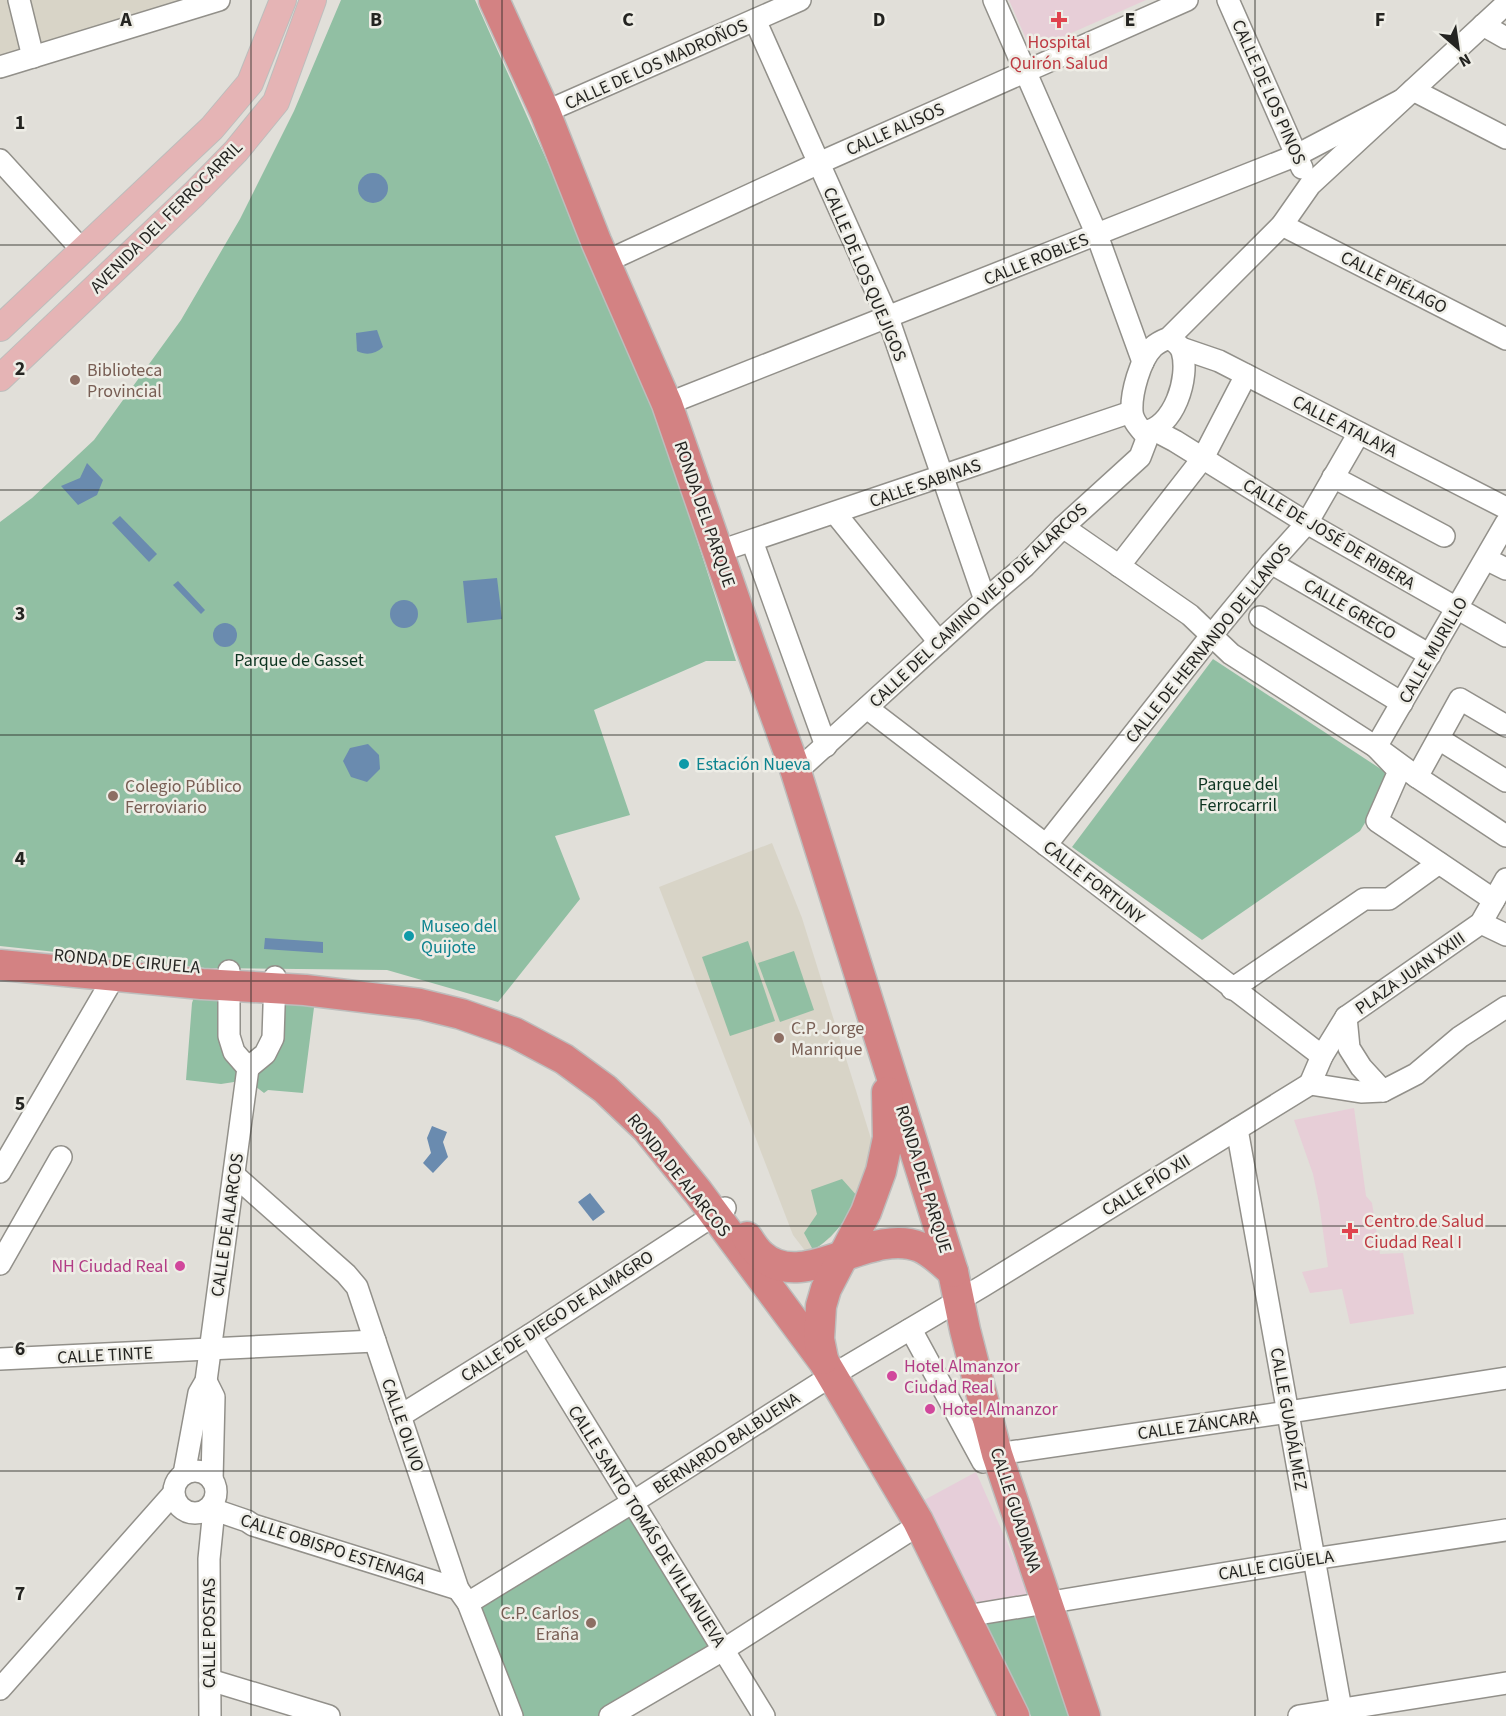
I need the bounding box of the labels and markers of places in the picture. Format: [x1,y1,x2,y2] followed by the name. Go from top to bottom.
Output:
[1050,11,1068,29] marker: Hospital Quirón Salud
[1010,30,1108,76] place label: Hospital Quirón Salud
[87,358,162,404] place label: Biblioteca Provincial
[68,373,82,387] marker: Biblioteca Provincial
[696,752,811,777] place label: Estación Nueva
[677,757,691,771] marker: Estación Nueva
[125,774,242,820] place label: Colegio Público Ferroviario
[106,789,120,803] marker: Colegio Público Ferroviario
[421,914,497,960] place label: Museo del Quijote
[402,929,416,943] marker: Museo del Quijote
[791,1016,864,1062] place label: C.P. Jorge Manrique
[772,1031,786,1045] marker: C.P. Jorge Manrique
[1364,1209,1484,1255] place label: Centro de Salud Ciudad Real I
[1341,1222,1359,1240] marker: Centro de Salud Ciudad Real I
[51,1254,168,1279] place label: NH Ciudad Real
[173,1259,187,1273] marker: NH Ciudad Real
[904,1354,1021,1400] place label: Hotel Almanzor Ciudad Real
[885,1369,899,1383] marker: Hotel Almanzor Ciudad Real
[942,1397,1059,1422] place label: Hotel Almanzor
[923,1402,937,1416] marker: Hotel Almanzor
[501,1601,579,1647] place label: C.P. Carlos Eraña
[584,1616,598,1630] marker: C.P. Carlos Eraña

